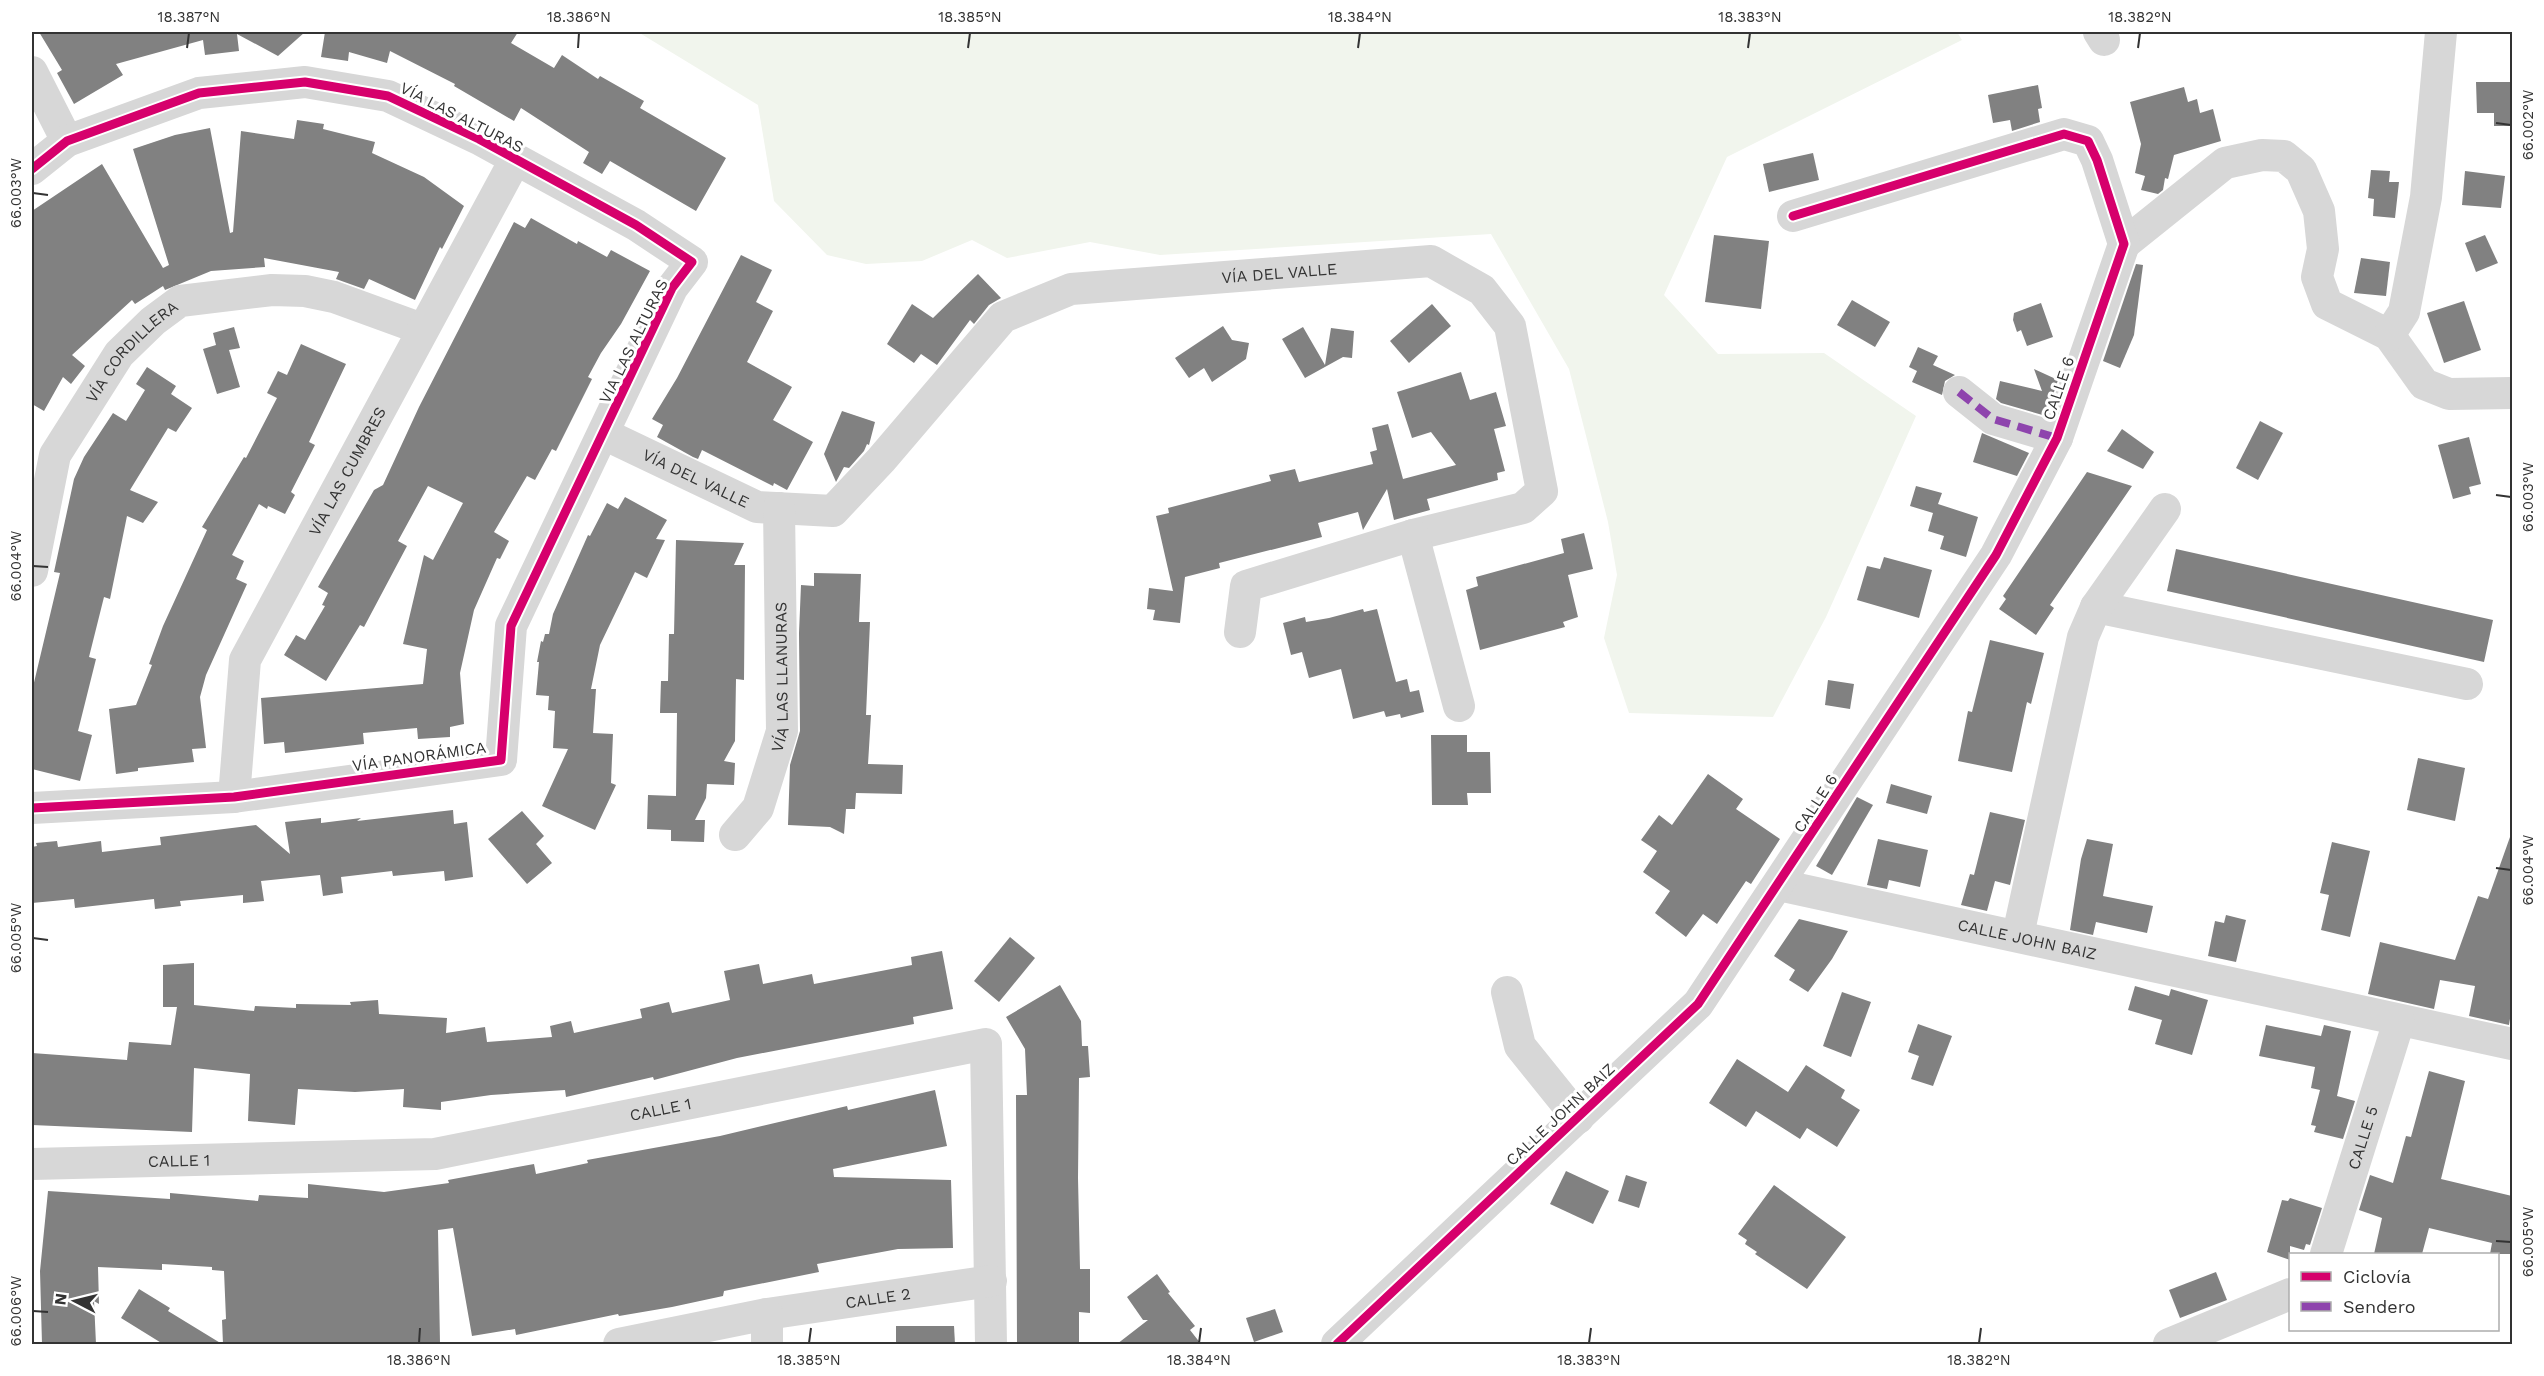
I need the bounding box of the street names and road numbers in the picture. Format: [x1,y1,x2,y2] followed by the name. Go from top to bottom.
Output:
[397,78,527,157] street label: VÍA LAS ALTURAS
[1221,259,1338,287] street label: VÍA DEL VALLE
[595,276,672,406] street label: VIA LAS ALTURAS
[82,297,182,406] street label: VÍA CORDILLERA
[2039,354,2078,422] street label: CALLE 6
[305,404,390,539] street label: VÍA LAS CUMBRES
[640,445,752,512] street label: VÍA DEL VALLE
[767,602,793,754] street label: VÍA LAS LLANURAS
[351,738,488,775] street label: VÍA PANORÁMICA
[1789,770,1841,836] street label: CALLE 6
[1956,915,2098,964] street label: CALLE JOHN BAIZ
[1502,1059,1619,1170] street label: CALLE JOHN BAIZ
[628,1094,693,1125] street label: CALLE 1
[2344,1104,2382,1172] street label: CALLE 5
[148,1151,210,1171] street label: CALLE 1
[844,1284,912,1312] street label: CALLE 2

